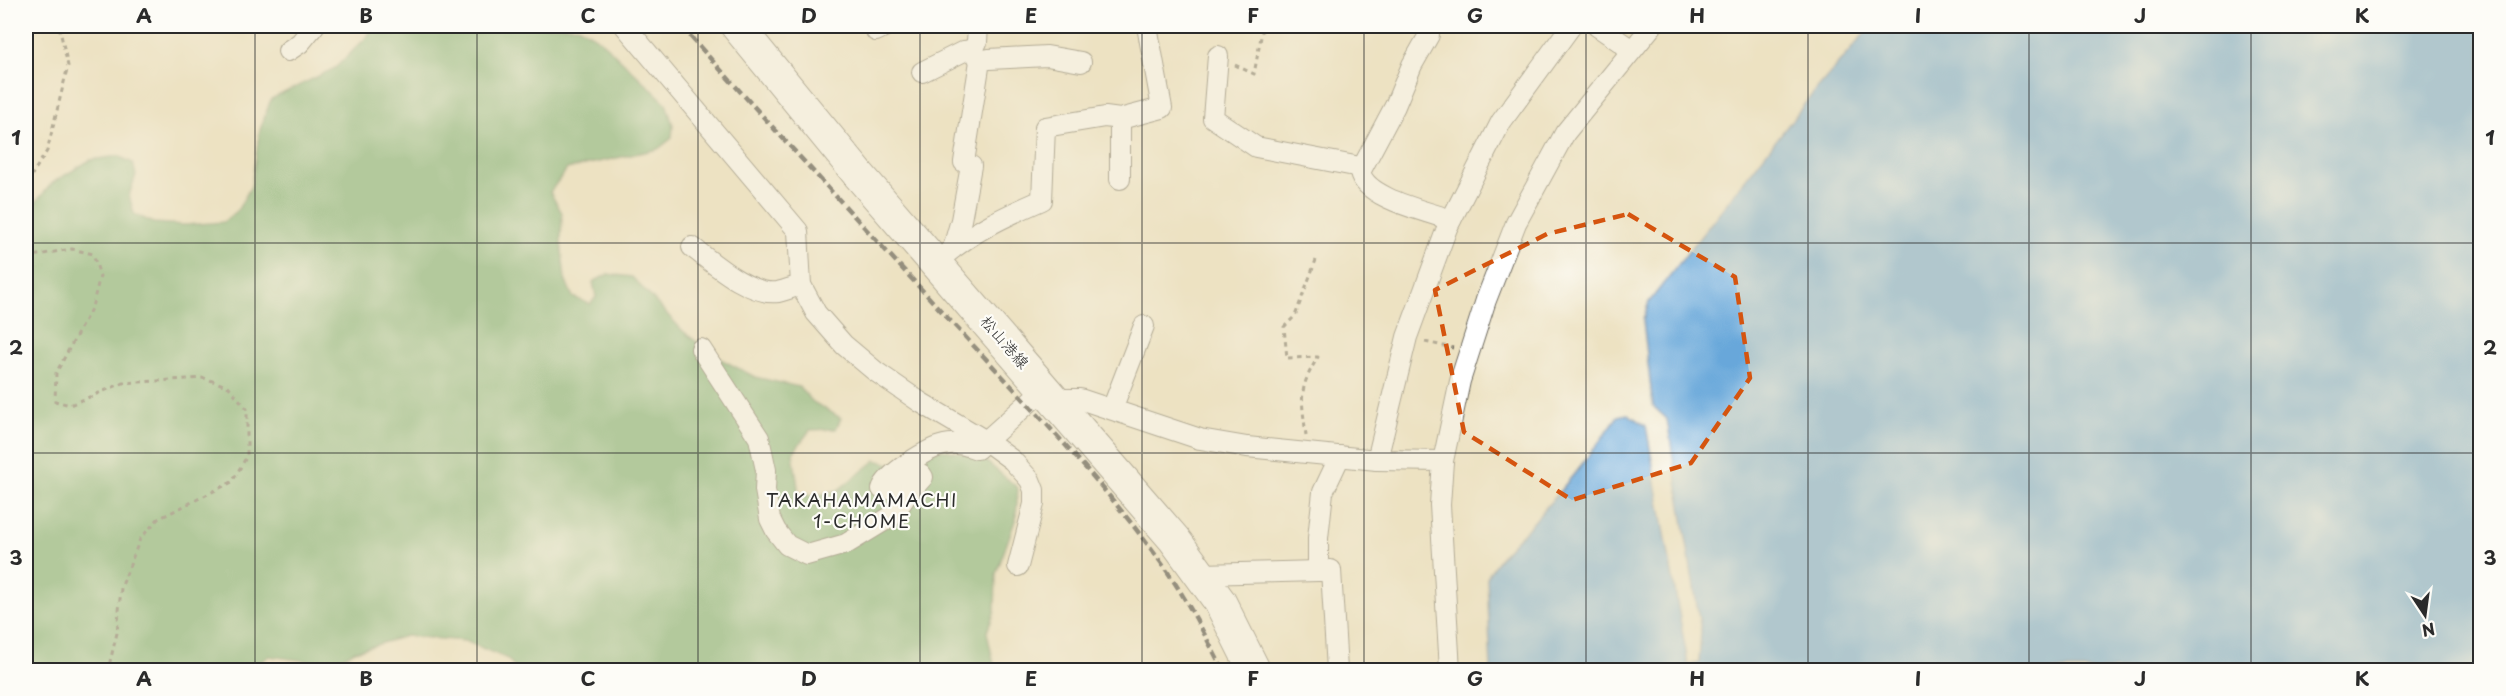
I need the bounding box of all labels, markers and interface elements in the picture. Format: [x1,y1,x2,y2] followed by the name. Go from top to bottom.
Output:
[136,0,152,30] text: A
[359,0,373,30] text: B
[580,0,596,30] text: C
[801,0,817,30] text: D
[1025,0,1037,30] text: E
[1247,0,1259,30] text: F
[1467,0,1483,30] text: G
[1689,0,1705,30] text: H
[1915,0,1921,30] text: I
[2134,0,2146,30] text: J
[2355,0,2370,30] text: K
[11,122,21,152] text: 1
[2485,122,2495,152] text: 1
[976,309,1036,373] street label: 松山港線
[9,332,23,362] text: 2
[2483,332,2497,362] text: 2
[766,486,958,534] district label: TAKAHAMAMACHI 1-CHOME
[9,542,23,572] text: 3
[2483,542,2497,572] text: 3
[2395,585,2455,645] north arrow
[2420,617,2437,644] text: N
[136,663,152,693] text: A
[359,663,373,693] text: B
[580,663,596,693] text: C
[801,663,817,693] text: D
[1025,663,1037,693] text: E
[1247,663,1259,693] text: F
[1467,663,1483,693] text: G
[1689,663,1705,693] text: H
[1915,663,1921,693] text: I
[2134,663,2146,693] text: J
[2355,663,2370,693] text: K

